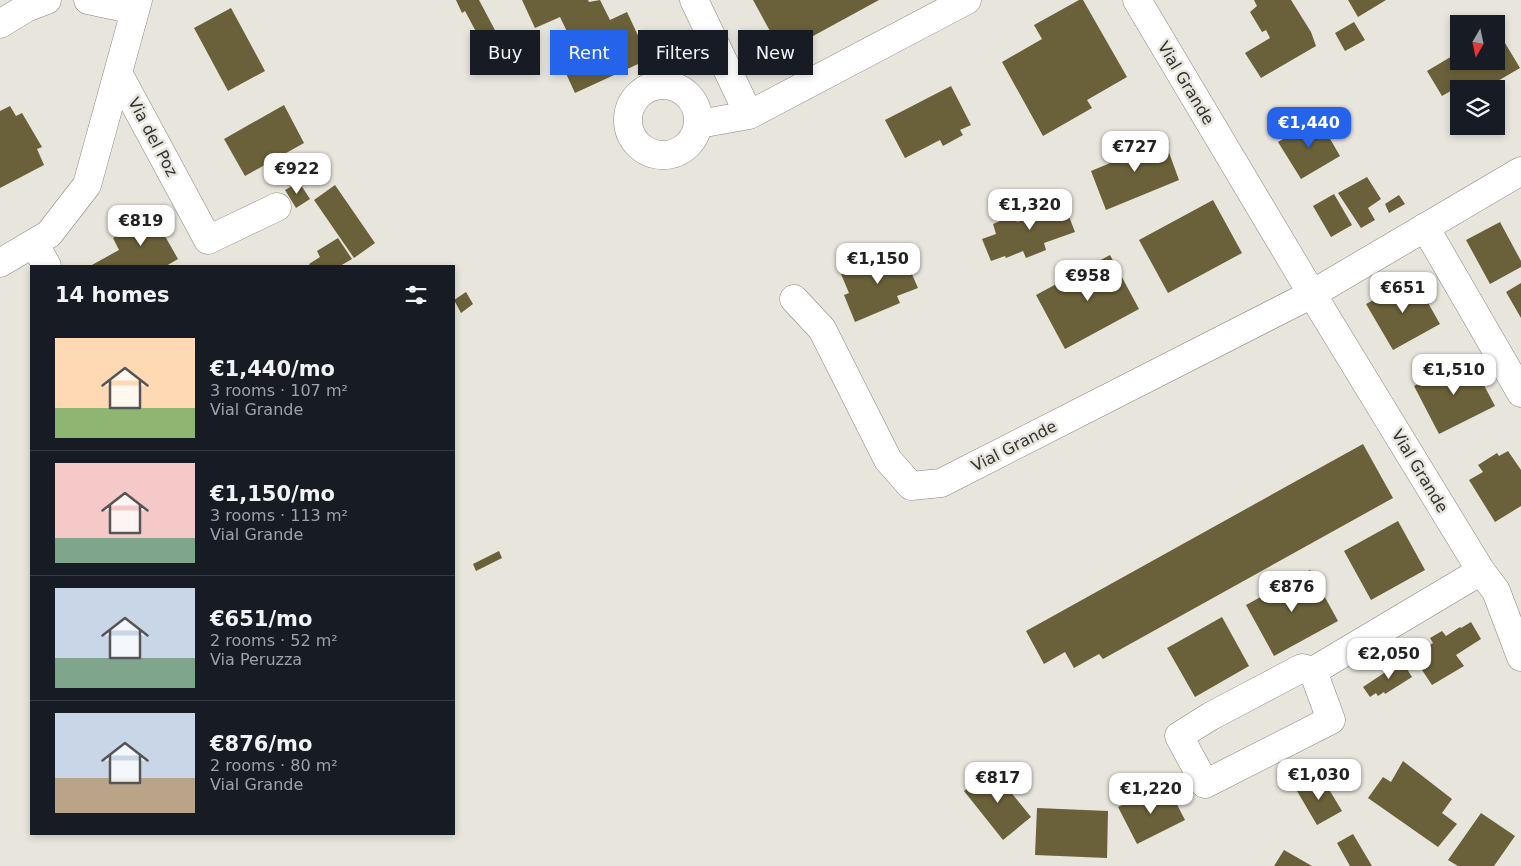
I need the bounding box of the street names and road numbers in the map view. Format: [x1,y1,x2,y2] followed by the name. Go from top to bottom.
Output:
[1154,38,1218,128] street label: Vial Grande
[124,94,182,180] street label: Via del Poz
[968,416,1060,476] street label: Vial Grande
[1388,426,1452,516] street label: Vial Grande

